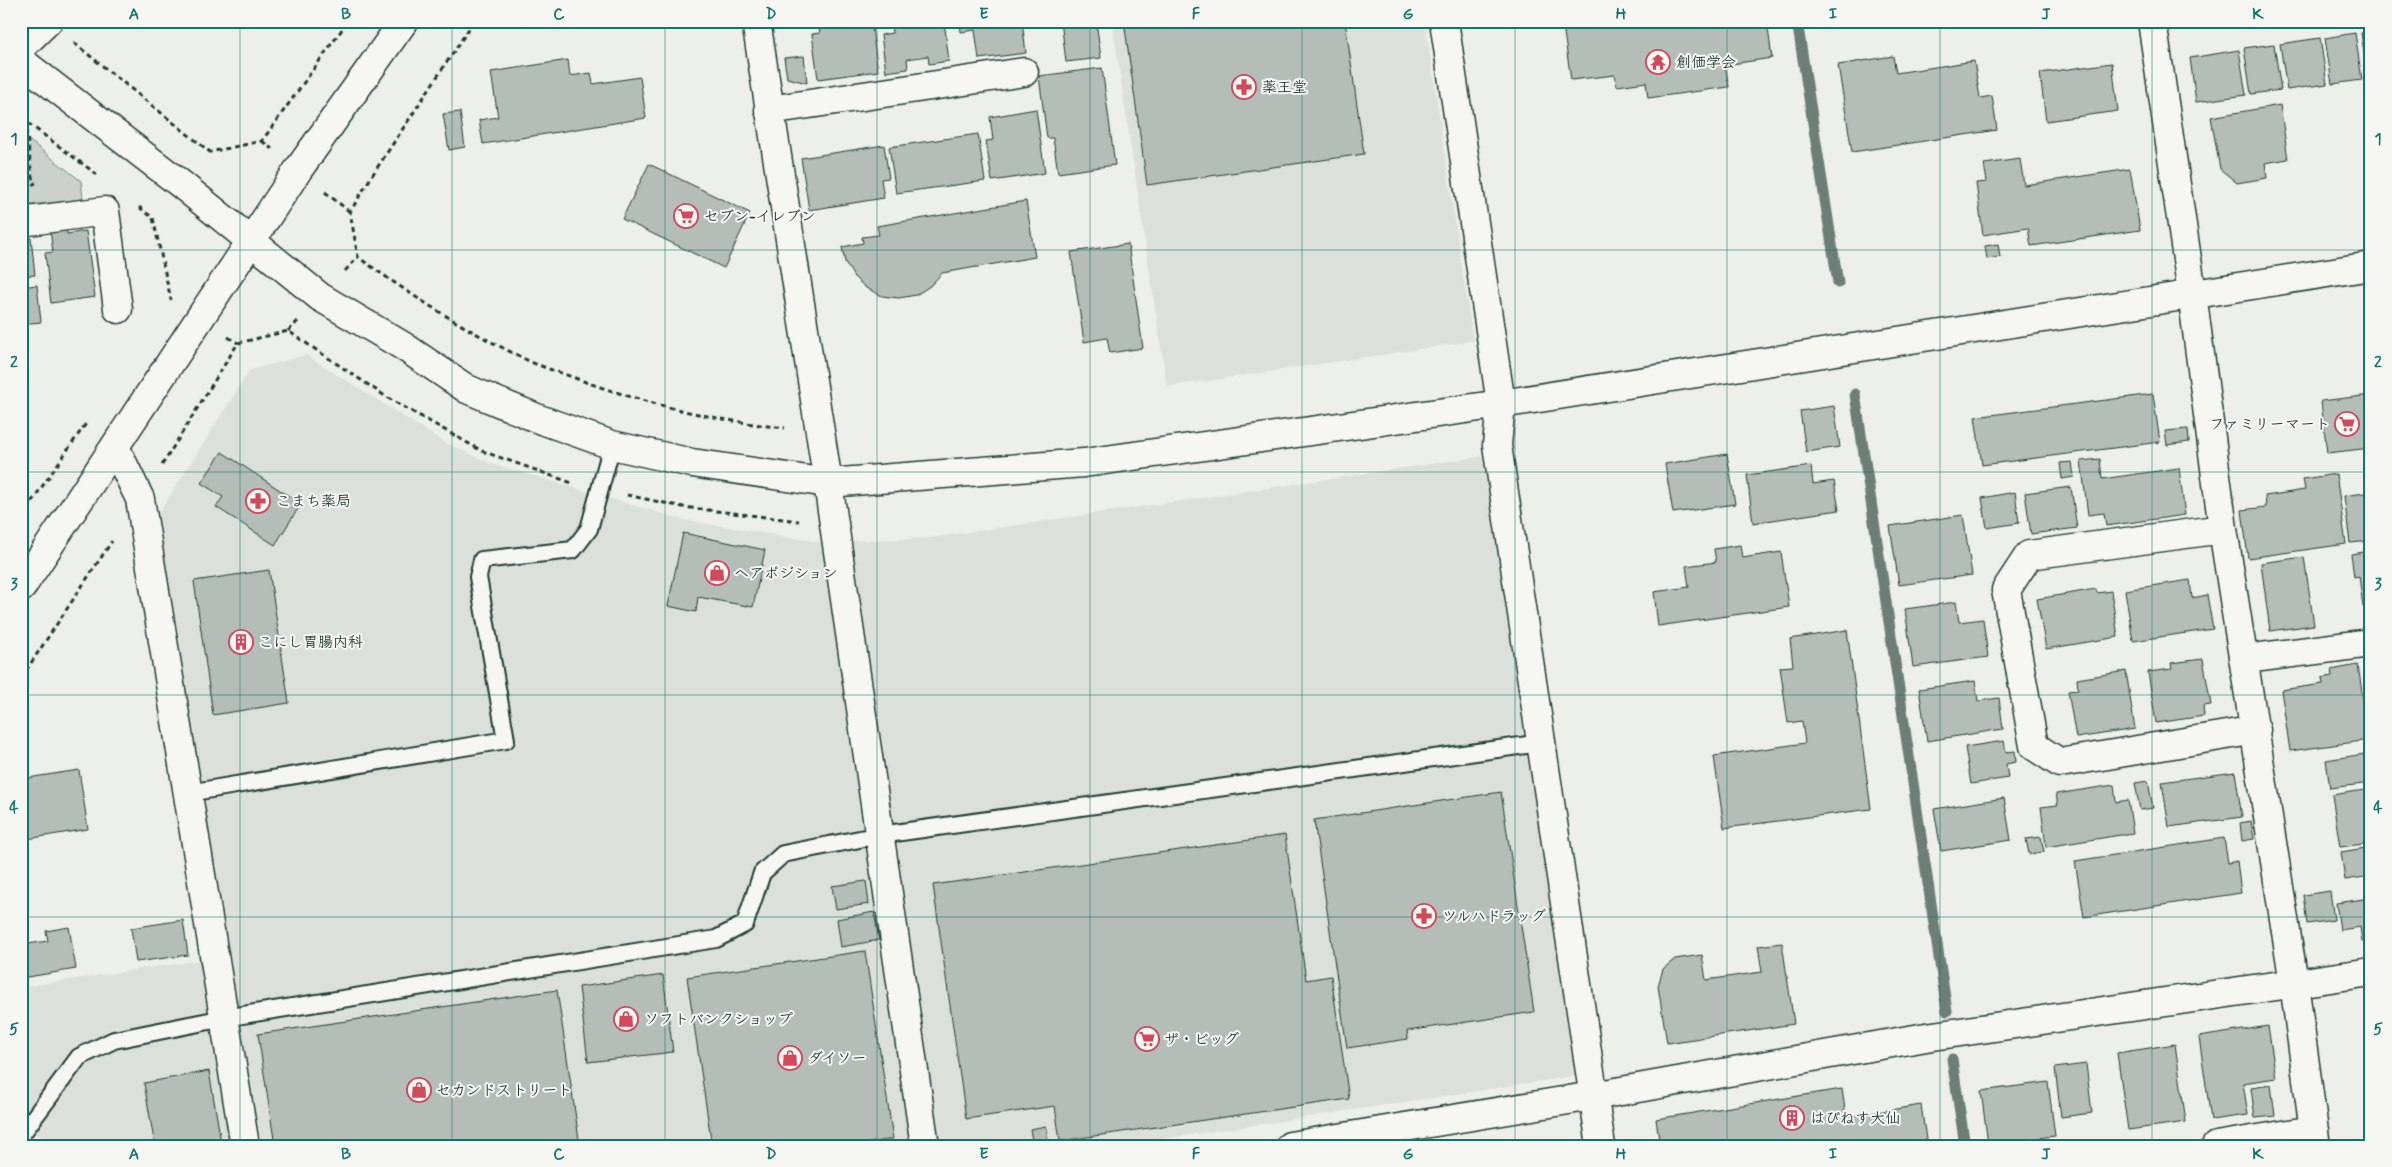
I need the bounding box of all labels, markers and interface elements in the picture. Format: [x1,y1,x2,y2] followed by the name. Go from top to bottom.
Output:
[129,4,139,25] text: A
[341,4,351,25] text: B
[553,4,565,25] text: C
[765,4,777,25] text: D
[979,4,989,25] text: E
[1192,4,1201,25] text: F
[1403,4,1414,25] text: G
[1616,4,1627,25] text: H
[1829,4,1838,25] text: I
[2041,4,2051,25] text: J
[2252,4,2264,25] text: K
[1645,49,1671,75] temple icon: 創価学会
[1676,53,1736,73] place label: 創価学会
[1231,74,1257,100] pharmacy icon: 薬王堂
[1262,78,1307,98] place label: 薬王堂
[10,129,18,150] text: 1
[2374,129,2382,150] text: 1
[673,203,699,229] supermarket icon: セブン-イレブン
[704,207,816,227] place label: セブン-イレブン
[10,352,18,373] text: 2
[2374,352,2382,373] text: 2
[2334,411,2360,437] supermarket icon: ファミリーマート
[2209,415,2330,435] place label: ファミリーマート
[245,488,271,514] pharmacy icon: こまち薬局
[276,492,351,512] place label: こまち薬局
[704,560,730,586] shop icon: ヘアポジション
[734,564,838,584] place label: ヘアポジション
[10,574,18,595] text: 3
[2374,574,2382,595] text: 3
[228,629,254,655] building icon: こにし胃腸内科
[258,633,363,653] place label: こにし胃腸内科
[9,797,19,818] text: 4
[2373,797,2383,818] text: 4
[1411,903,1437,929] pharmacy icon: ツルハドラッグ
[1442,907,1546,927] place label: ツルハドラッグ
[613,1006,639,1032] shop icon: ソフトバンクショップ
[644,1010,793,1030] place label: ソフトバンクショップ
[9,1019,19,1040] text: 5
[2373,1019,2383,1040] text: 5
[1134,1026,1160,1052] supermarket icon: ザ・ビッグ
[1164,1030,1239,1050] place label: ザ・ビッグ
[777,1045,803,1071] shop icon: ダイソー
[808,1049,867,1069] place label: ダイソー
[406,1077,432,1103] shop icon: セカンドストリート
[436,1081,572,1101] place label: セカンドストリート
[1779,1105,1805,1131] building icon: はぴねす大仙
[1810,1109,1900,1129] place label: はぴねす大仙
[129,1144,139,1165] text: A
[341,1144,351,1165] text: B
[553,1144,565,1165] text: C
[765,1144,777,1165] text: D
[979,1144,989,1165] text: E
[1192,1144,1201,1165] text: F
[1403,1144,1414,1165] text: G
[1616,1144,1627,1165] text: H
[1829,1144,1838,1165] text: I
[2041,1144,2051,1165] text: J
[2252,1144,2264,1165] text: K

